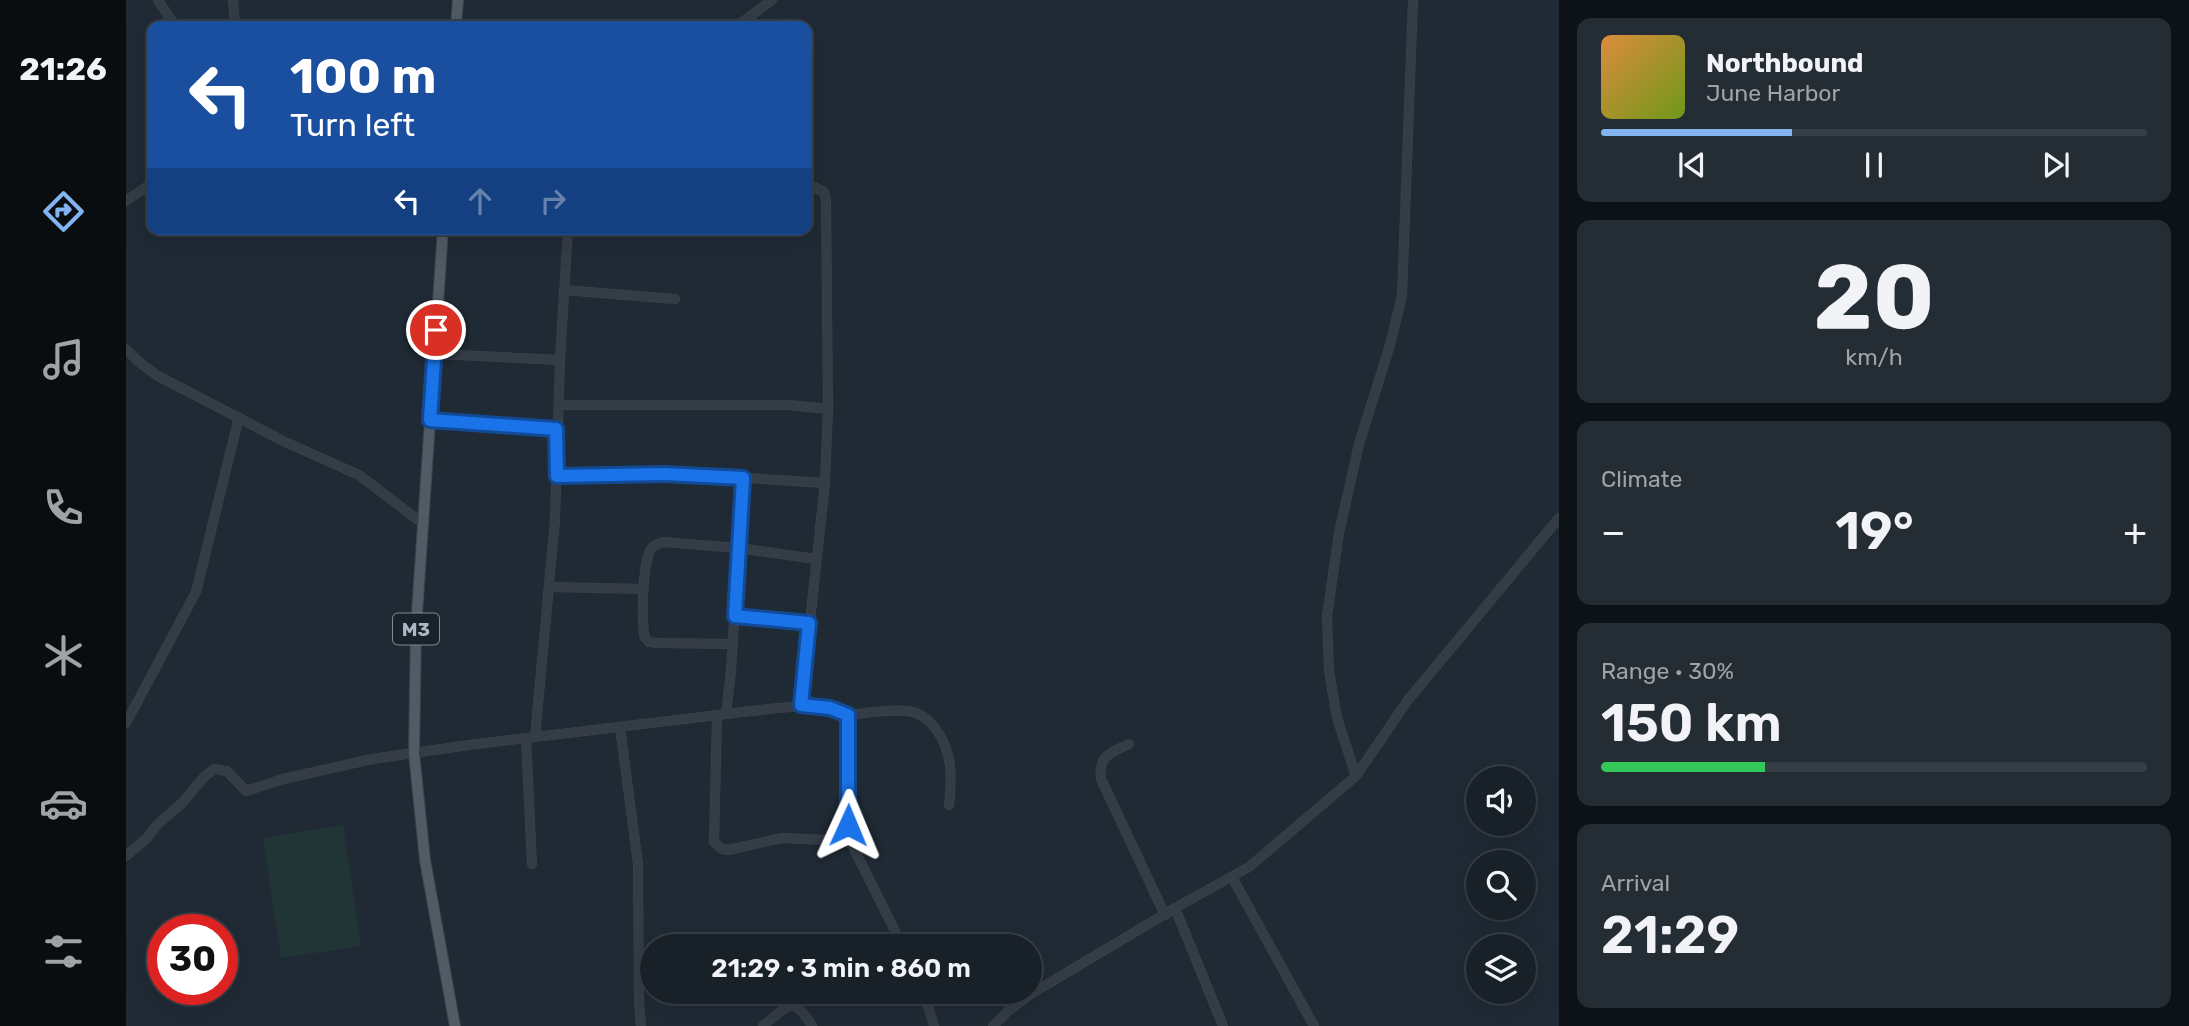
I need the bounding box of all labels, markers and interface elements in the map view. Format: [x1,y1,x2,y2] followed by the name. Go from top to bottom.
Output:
[290,47,436,105] text: 100 m
[1706,48,1864,79] text: Northbound
[175,49,266,140] icon: left
[19,50,107,88] text: 21:26
[1706,79,1840,107] text: June Harbor
[290,106,415,144] text: Turn left
[1673,146,1711,184] icon: previous
[1855,146,1893,184] icon: pause
[2037,146,2075,184] icon: next
[388,182,426,220] icon: left
[461,182,499,220] icon: ahead
[534,182,572,220] icon: right
[39,187,88,236] icon: directions
[1813,243,1935,351] text: 20
[406,300,466,360] pin
[417,311,455,349] icon: arrive
[39,335,88,384] icon: music
[1845,343,1903,371] text: km/h
[1601,465,1682,493] text: Climate
[39,483,88,532] icon: phone
[1835,500,1914,562] text: 19°
[1601,509,1626,555] text: −
[2123,509,2147,555] text: +
[393,614,439,644] road number: M3
[39,631,88,680] icon: climate
[1601,657,1734,685] text: Range · 30%
[1601,692,1782,754] text: 150 km
[1466,766,1536,1004] map controls
[1466,766,1536,836] button: sound
[39,779,88,828] icon: car
[811,788,885,862] position arrow
[1466,850,1536,920] button: search
[1601,869,1670,897] text: Arrival
[1601,904,1739,966] text: 21:29
[147,914,238,1005] speed limit sign: 30
[39,927,88,976] icon: filters
[1466,934,1536,1004] button: layers
[711,953,971,984] text: 21:29 · 3 min · 860 m

